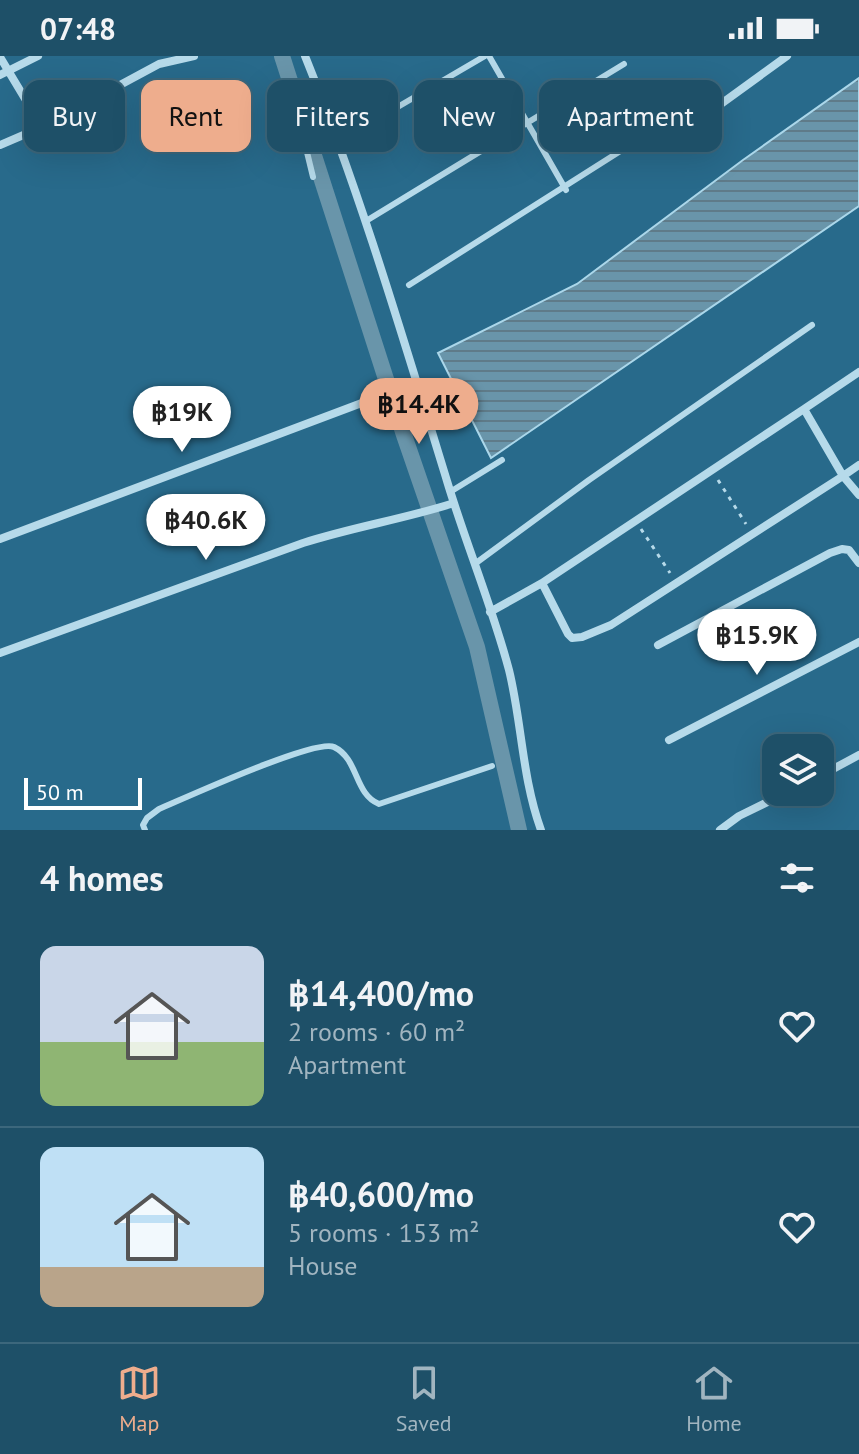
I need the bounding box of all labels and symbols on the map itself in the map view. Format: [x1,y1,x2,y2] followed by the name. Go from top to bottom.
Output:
[354,378,484,446] pin: ฿14.4K
[135,386,229,454] pin: ฿19K
[141,494,271,562] pin: ฿40.6K
[692,609,822,677] pin: ฿15.9K
[24,774,142,810] scale bar

